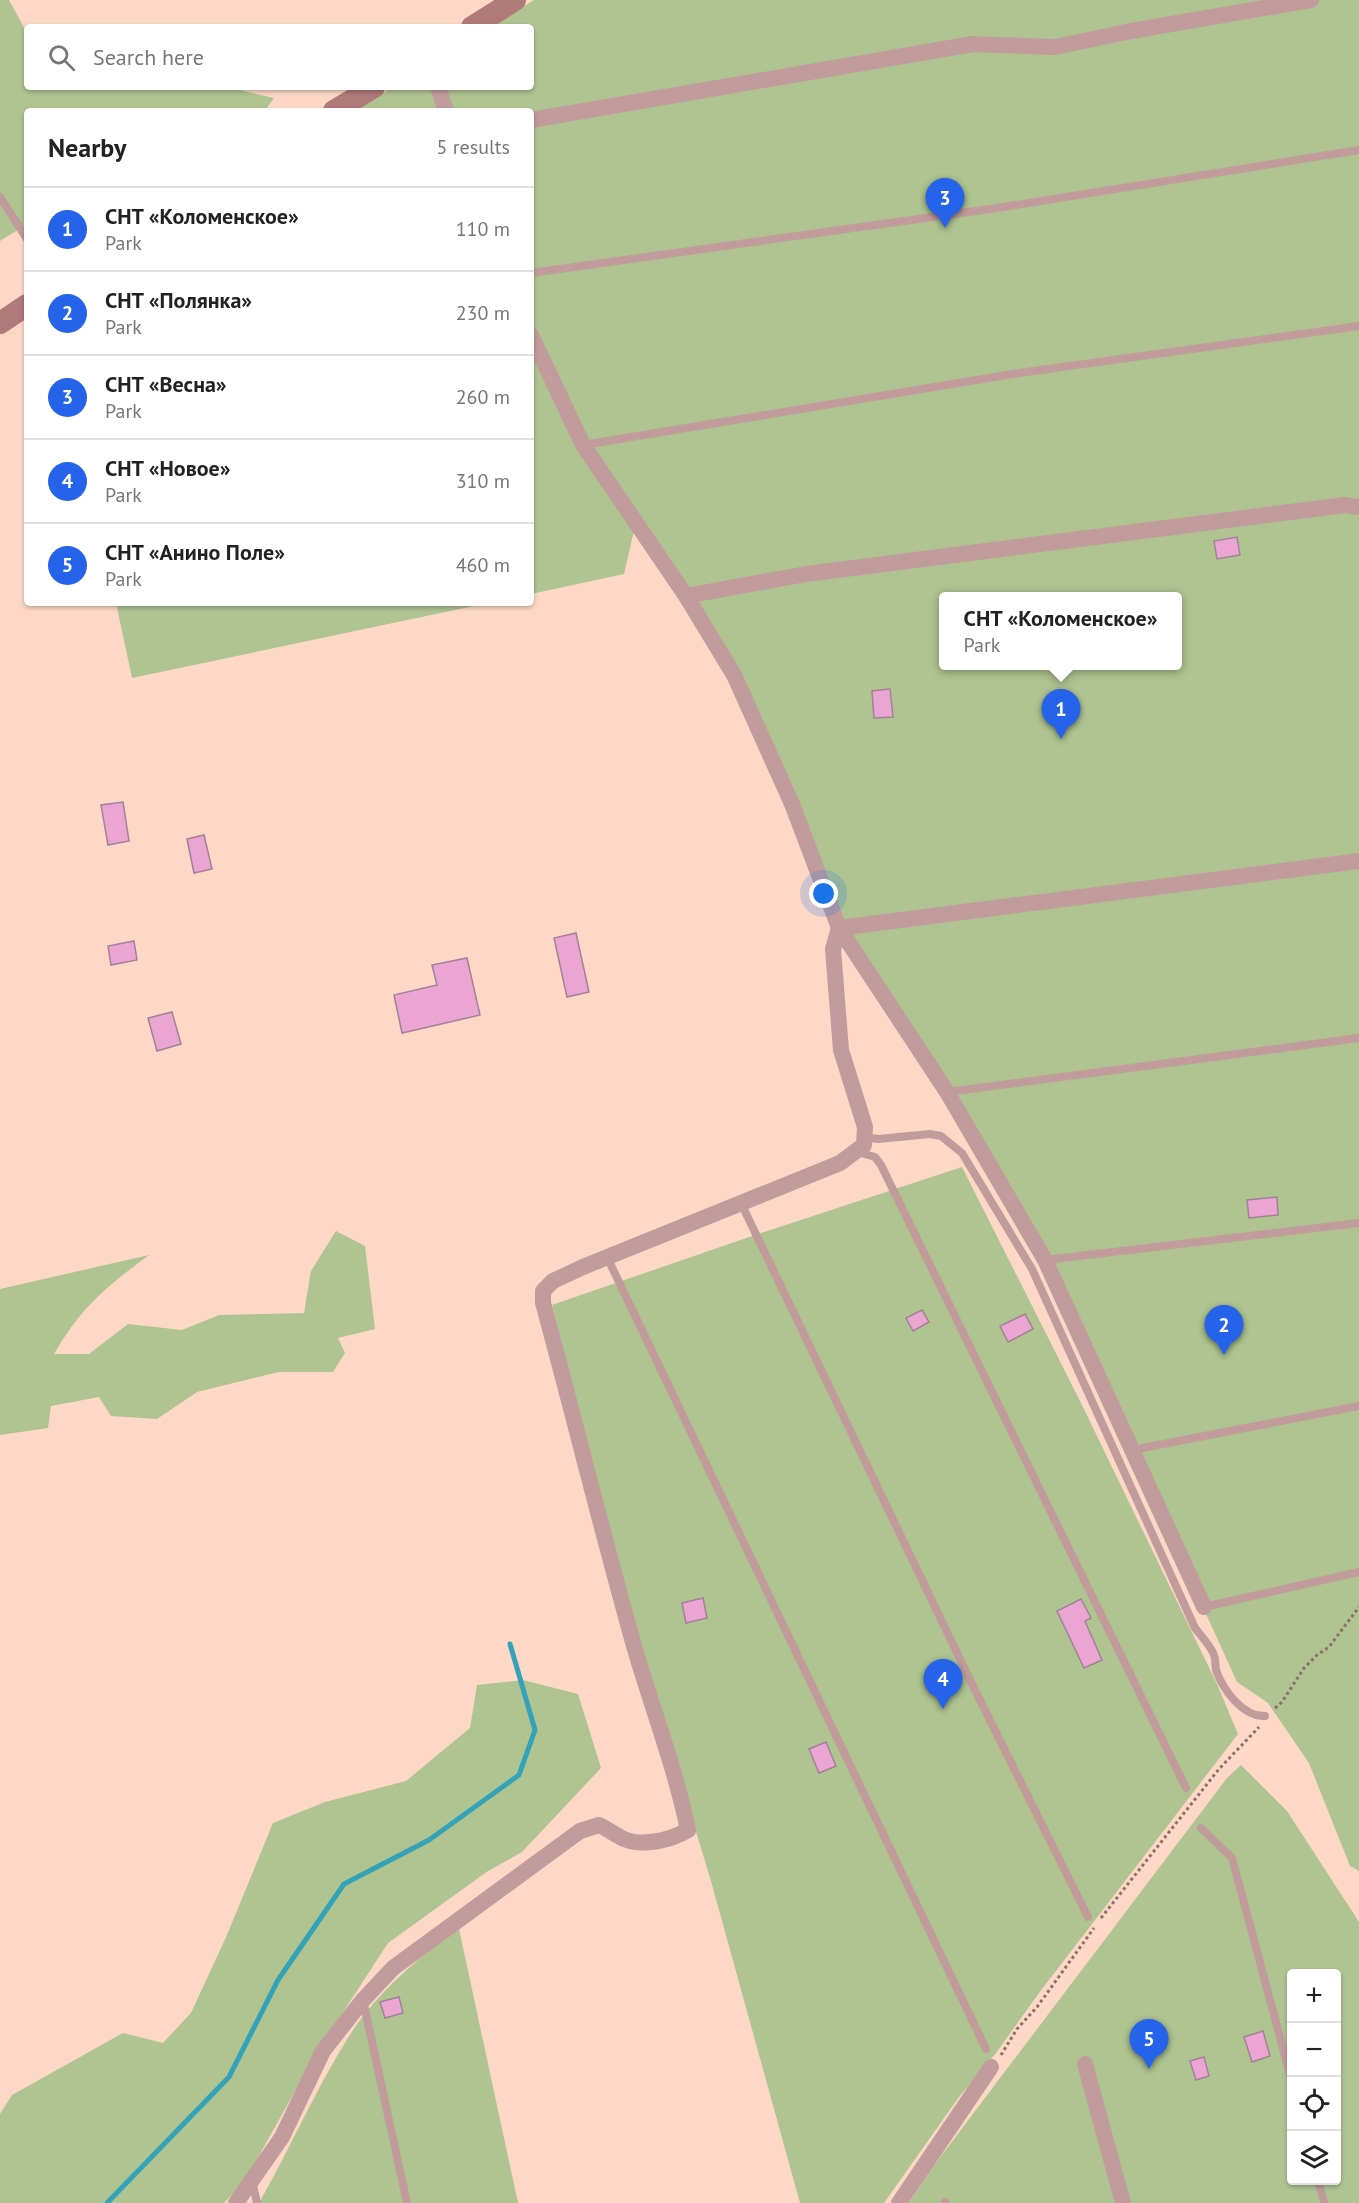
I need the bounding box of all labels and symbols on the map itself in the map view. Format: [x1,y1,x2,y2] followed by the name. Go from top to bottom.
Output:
[926,178,964,228] pin: 3
[1042,690,1080,739] pin: 1
[809,879,838,908] your location
[1204,1306,1244,1355] pin: 2
[924,1660,962,1709] pin: 4
[1130,2020,1168,2069] pin: 5

